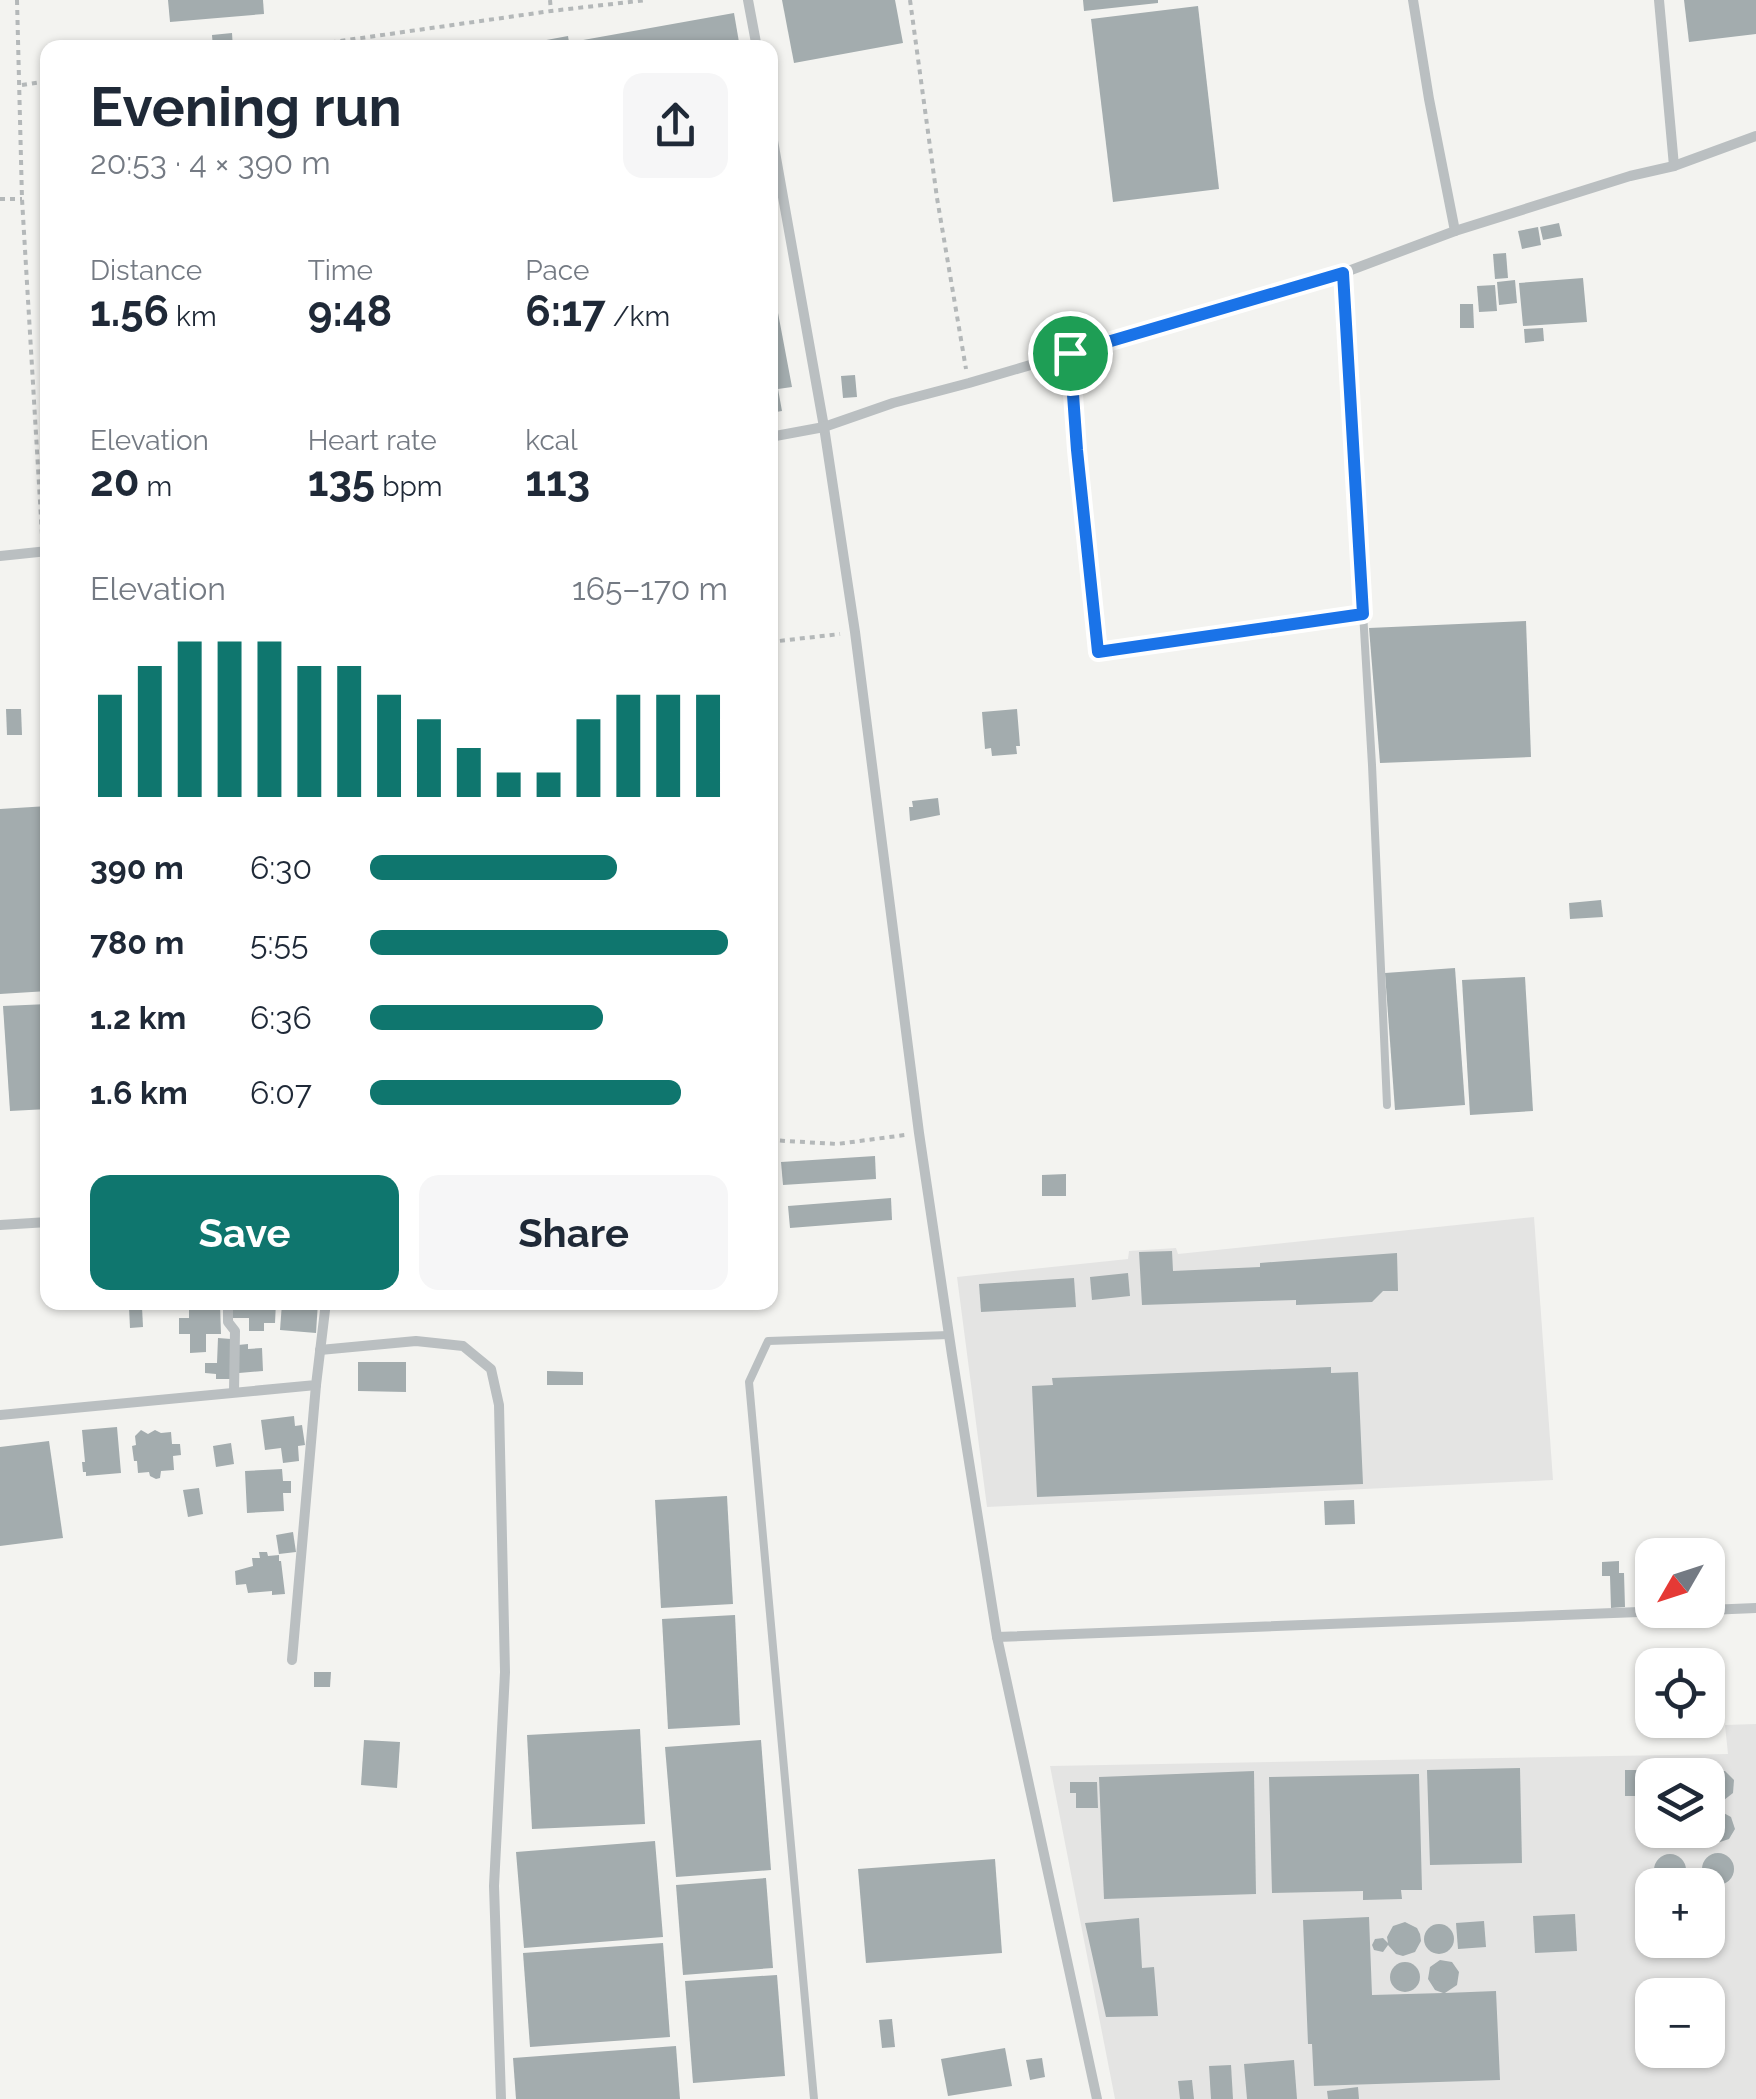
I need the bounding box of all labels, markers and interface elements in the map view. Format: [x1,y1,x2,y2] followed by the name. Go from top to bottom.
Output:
[623,73,728,178] button: share
[90,74,402,139] text: Evening run
[90,144,331,181] text: 20:53 · 4 × 390 m
[90,254,202,287] text: Distance
[308,254,373,287] text: Time
[525,254,590,287] text: Pace
[90,287,169,336] text: 1.56
[308,287,392,336] text: 9:48
[525,287,606,336] text: 6:17
[169,300,217,333] text: km
[606,300,670,333] text: /km
[1028,311,1113,396] pin
[1043,326,1098,381] icon: arrive
[90,424,209,457] text: Elevation
[308,424,437,457] text: Heart rate
[525,424,578,457] text: kcal
[90,457,139,506] text: 20
[308,457,375,506] text: 135
[525,457,590,506] text: 113
[139,470,172,503] text: m
[375,470,443,503] text: bpm
[90,570,226,607] text: Elevation
[572,570,728,607] text: 165–170 m
[90,849,184,886] text: 390 m
[250,849,312,886] text: 6:30
[90,924,184,961] text: 780 m
[250,924,308,961] text: 5:55
[90,999,186,1036] text: 1.2 km
[250,999,312,1036] text: 6:36
[90,1074,188,1111] text: 1.6 km
[250,1074,312,1111] text: 6:07
[90,1175,399,1290] button: Save
[419,1175,728,1290] button: Share
[1635,1538,1725,1628] north arrow
[1635,1538,1725,2068] map controls
[1635,1648,1725,1738] button: locate
[1635,1758,1725,1848] button: layers
[1635,1868,1725,1958] button: +
[1635,1978,1725,2068] button: −

